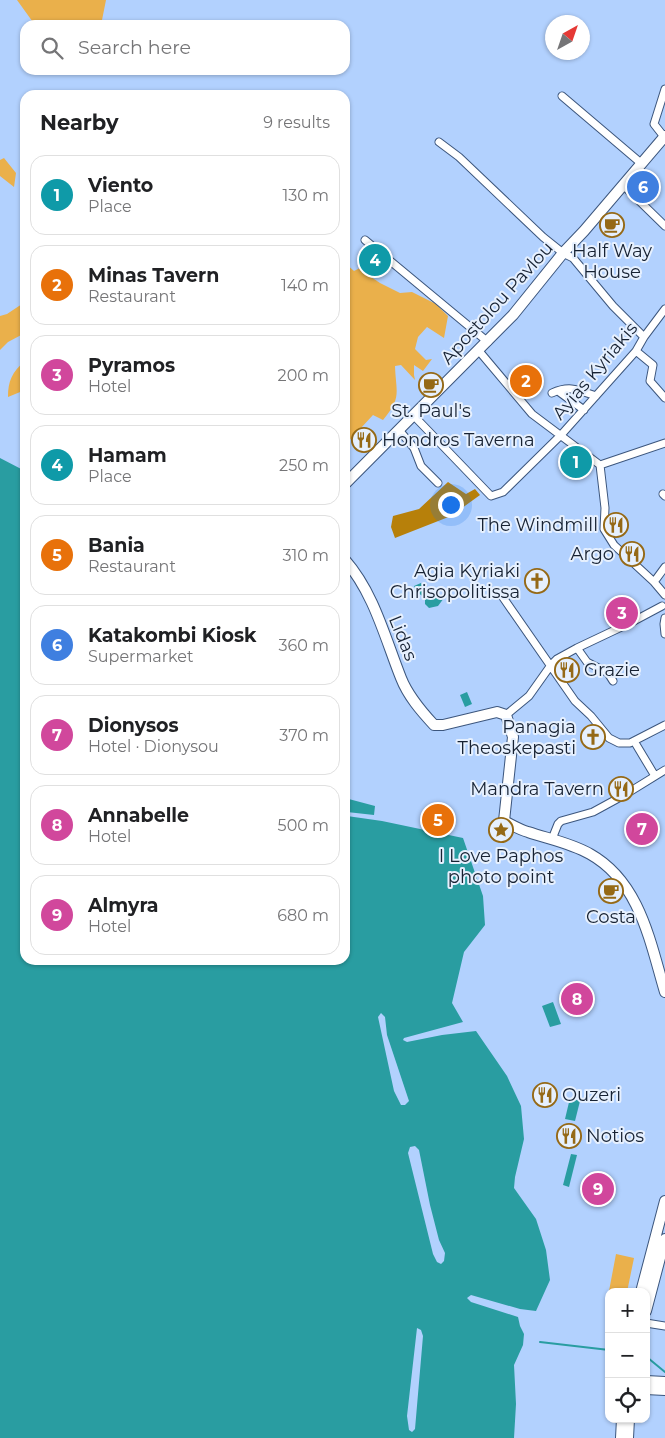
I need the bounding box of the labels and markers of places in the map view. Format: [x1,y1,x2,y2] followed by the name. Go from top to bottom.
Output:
[627,168,659,206] pin: 6
[599,212,625,238] cafe icon: Half Way House
[572,240,652,283] place label: Half Way House
[359,241,391,279] pin: 4
[510,362,542,400] pin: 2
[418,372,444,398] cafe icon: St. Paul's
[391,400,471,422] place label: St. Paul's
[351,427,377,453] restaurant icon: Hondros Taverna
[382,429,535,451] place label: Hondros Taverna
[560,443,592,481] pin: 1
[603,512,629,538] restaurant icon: The Windmill
[477,514,598,536] place label: The Windmill
[619,541,645,567] restaurant icon: Argo
[570,543,614,565] place label: Argo
[390,560,520,603] place label: Agia Kyriaki Chrisopolitissa
[524,568,550,594] church icon: Agia Kyriaki Chrisopolitissa
[606,594,638,632] pin: 3
[554,657,580,683] restaurant icon: Grazie
[584,659,640,681] place label: Grazie
[458,716,576,759] place label: Panagia Theoskepasti
[580,724,606,750] church icon: Panagia Theoskepasti
[608,776,634,802] restaurant icon: Mandra Tavern
[470,778,604,800] place label: Mandra Tavern
[422,801,454,839] pin: 5
[626,810,658,848] pin: 7
[488,817,514,843] place icon: I Love Paphos photo point
[439,845,563,888] place label: I Love Paphos photo point
[598,878,624,904] cafe icon: Costa
[586,906,636,928] place label: Costa
[561,980,593,1018] pin: 8
[532,1082,558,1108] restaurant icon: Ouzeri
[562,1084,621,1106] place label: Ouzeri
[556,1123,582,1149] restaurant icon: Notios
[586,1125,644,1147] place label: Notios
[582,1170,614,1208] pin: 9

